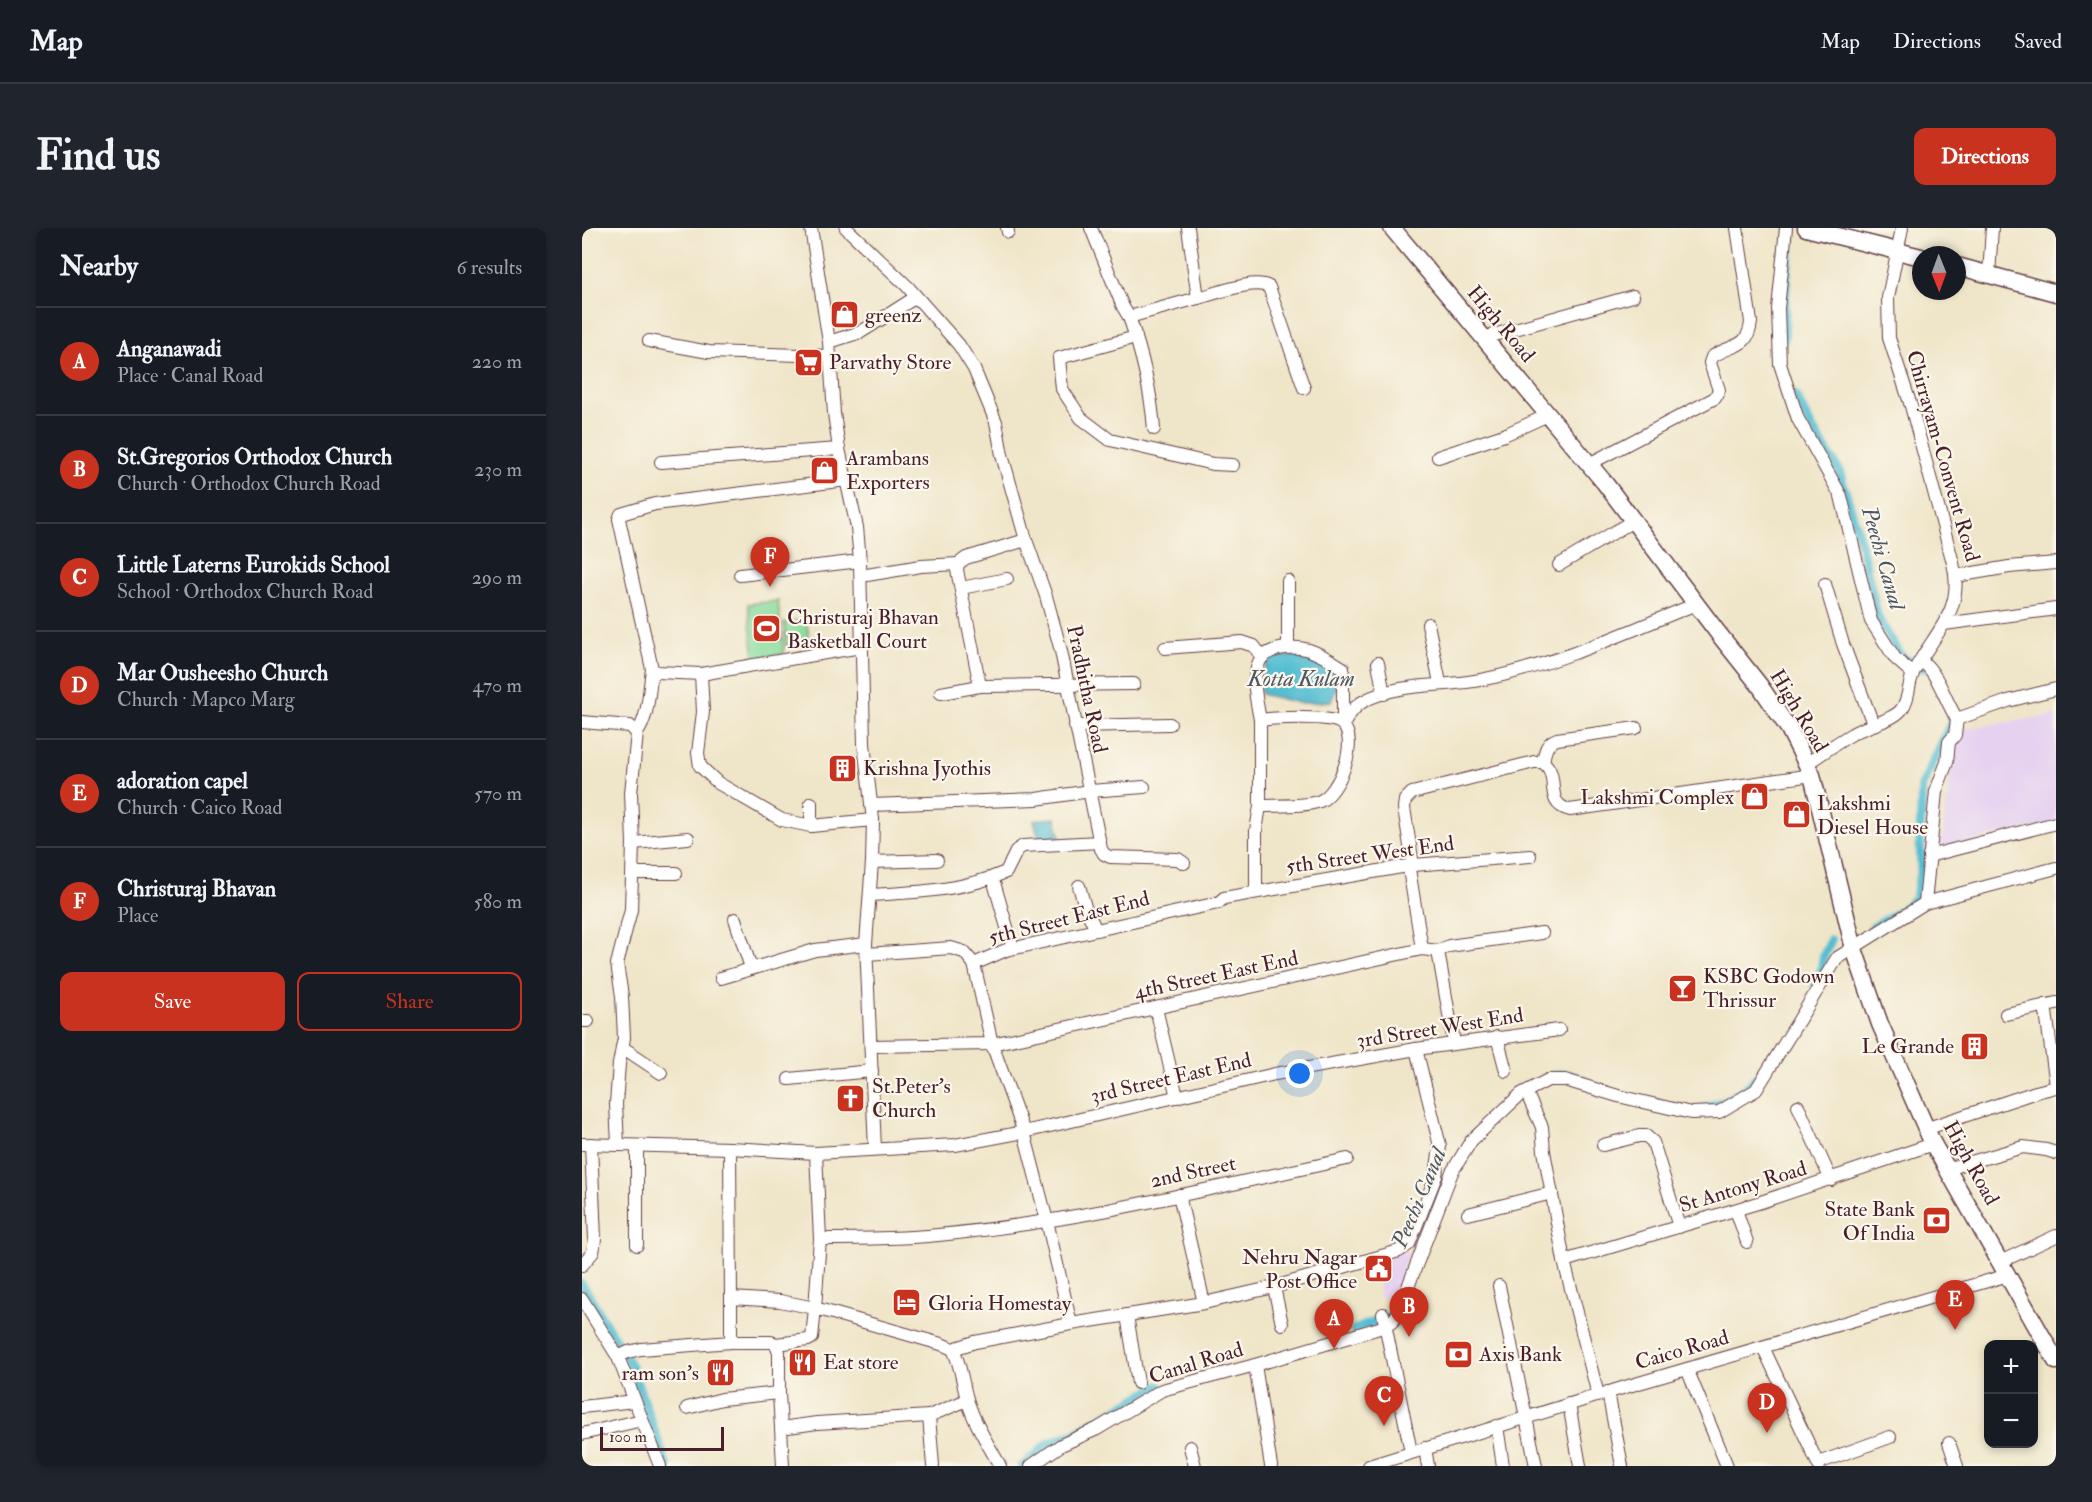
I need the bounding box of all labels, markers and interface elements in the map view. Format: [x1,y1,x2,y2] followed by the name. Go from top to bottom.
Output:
[30,24,83,59] text: Map
[1820,28,1860,55] text: Map
[1893,28,1981,55] text: Directions
[2014,28,2062,55] text: Saved
[1914,128,2056,185] button: Directions
[36,130,160,182] text: Find us
[1912,246,1966,300] north arrow
[60,251,138,283] text: Nearby
[456,255,522,280] text: 6 results
[1461,280,1541,369] street label: High Road
[828,299,860,331] shop icon: greenz
[865,302,922,329] place label: greenz
[117,335,222,363] text: Anganawadi
[792,346,824,378] supermarket icon: Parvathy Store
[1900,347,1986,565] street label: Chirrayam-Convent Road
[73,349,86,374] text: A
[472,349,522,374] text: 220 m
[829,349,952,376] place label: Parvathy Store
[117,363,263,388] text: Place · Canal Road
[117,443,392,471] text: St.Gregorios Orthodox Church
[845,445,930,496] place label: Arambans Exporters
[809,454,841,486] shop icon: Arambans Exporters
[73,457,86,482] text: B
[474,457,522,482] text: 230 m
[117,471,381,496] text: Church · Orthodox Church Road
[1855,502,1912,615] water label: Peechi Canal
[750,538,789,587] pin: F
[117,551,390,579] text: Little Laterns Eurokids School
[72,565,87,590] text: C
[472,565,522,590] text: 290 m
[117,579,373,604] text: School · Orthodox Church Road
[787,604,939,655] place label: Christuraj Bhavan Basketball Court
[750,613,782,645] sports icon: Christuraj Bhavan Basketball Court
[1060,623,1114,756] street label: Pradhitha Road
[117,659,328,687] text: Mar Ousheesho Church
[1764,664,1835,758] street label: High Road
[1246,665,1355,693] water label: Kotta Kulam
[71,673,88,698] text: D
[473,673,522,698] text: 470 m
[117,687,295,712] text: Church · Mapco Marg
[826,752,858,784] building icon: Krishna Jyothis
[863,755,991,782] place label: Krishna Jyothis
[117,767,248,795] text: adoration capel
[72,781,87,806] text: E
[474,781,522,806] text: 570 m
[1739,781,1771,813] shop icon: Lakshmi Complex
[1580,784,1735,811] place label: Lakshmi Complex
[1817,790,1928,841] place label: Lakshmi Diesel House
[117,795,282,820] text: Church · Caico Road
[1780,799,1812,831] shop icon: Lakshmi Diesel House
[1284,830,1456,880] street label: 5th Street West End
[117,875,276,903] text: Christuraj Bhavan
[986,885,1153,951] street label: 5th Street East End
[73,889,86,914] text: F
[474,889,522,914] text: 580 m
[117,903,158,928] text: Place
[1132,944,1301,1006] street label: 4th Street East End
[1703,963,1835,1014] place label: KSBC Godown Thrissur
[60,972,285,1031] button: Save
[297,972,522,1031] button: Share
[1666,972,1698,1004] bar icon: KSBC Godown Thrissur
[1355,1001,1526,1055] street label: 3rd Street West End
[1959,1030,1991,1062] building icon: Le Grande
[1862,1033,1954,1060] place label: Le Grande
[1088,1046,1255,1110] street label: 3rd Street East End
[1285,1059,1314,1088] your location
[872,1073,951,1124] place label: St.Peter's Church
[835,1082,867,1114] church icon: St.Peter's Church
[1937,1116,2006,1211] street label: High Road
[1385,1142,1453,1253] water label: Peechi Canal
[1148,1150,1238,1194] street label: 2nd Street
[1676,1155,1811,1219] street label: St Antony Road
[1825,1196,1915,1247] place label: State Bank Of India
[1920,1205,1952,1237] bank icon: State Bank Of India
[1242,1244,1357,1295] place label: Nehru Nagar Post Office
[1362,1253,1394,1285] public building icon: Nehru Nagar Post Office
[1936,1280,1974,1330] pin: E
[891,1287,923,1319] hotel icon: Gloria Homestay
[1390,1288,1428,1337] pin: B
[928,1290,1072,1317] place label: Gloria Homestay
[1314,1300,1353,1349] pin: A
[1632,1324,1733,1376] street label: Caico Road
[1146,1336,1247,1390] street label: Canal Road
[1442,1338,1474,1370] bank icon: Axis Bank
[1984,1340,2038,1448] map controls
[1984,1340,2038,1394] button: +
[1478,1341,1562,1368] place label: Axis Bank
[786,1346,818,1378] restaurant icon: Eat store
[823,1349,899,1376] place label: Eat store
[704,1357,736,1389] restaurant icon: ram son's
[621,1360,699,1387] place label: ram son's
[1364,1376,1404,1426] pin: C
[1748,1384,1786,1433] pin: D
[1984,1394,2038,1448] button: −
[600,1424,724,1452] scale bar
[609,1427,647,1447] text: 100 m

